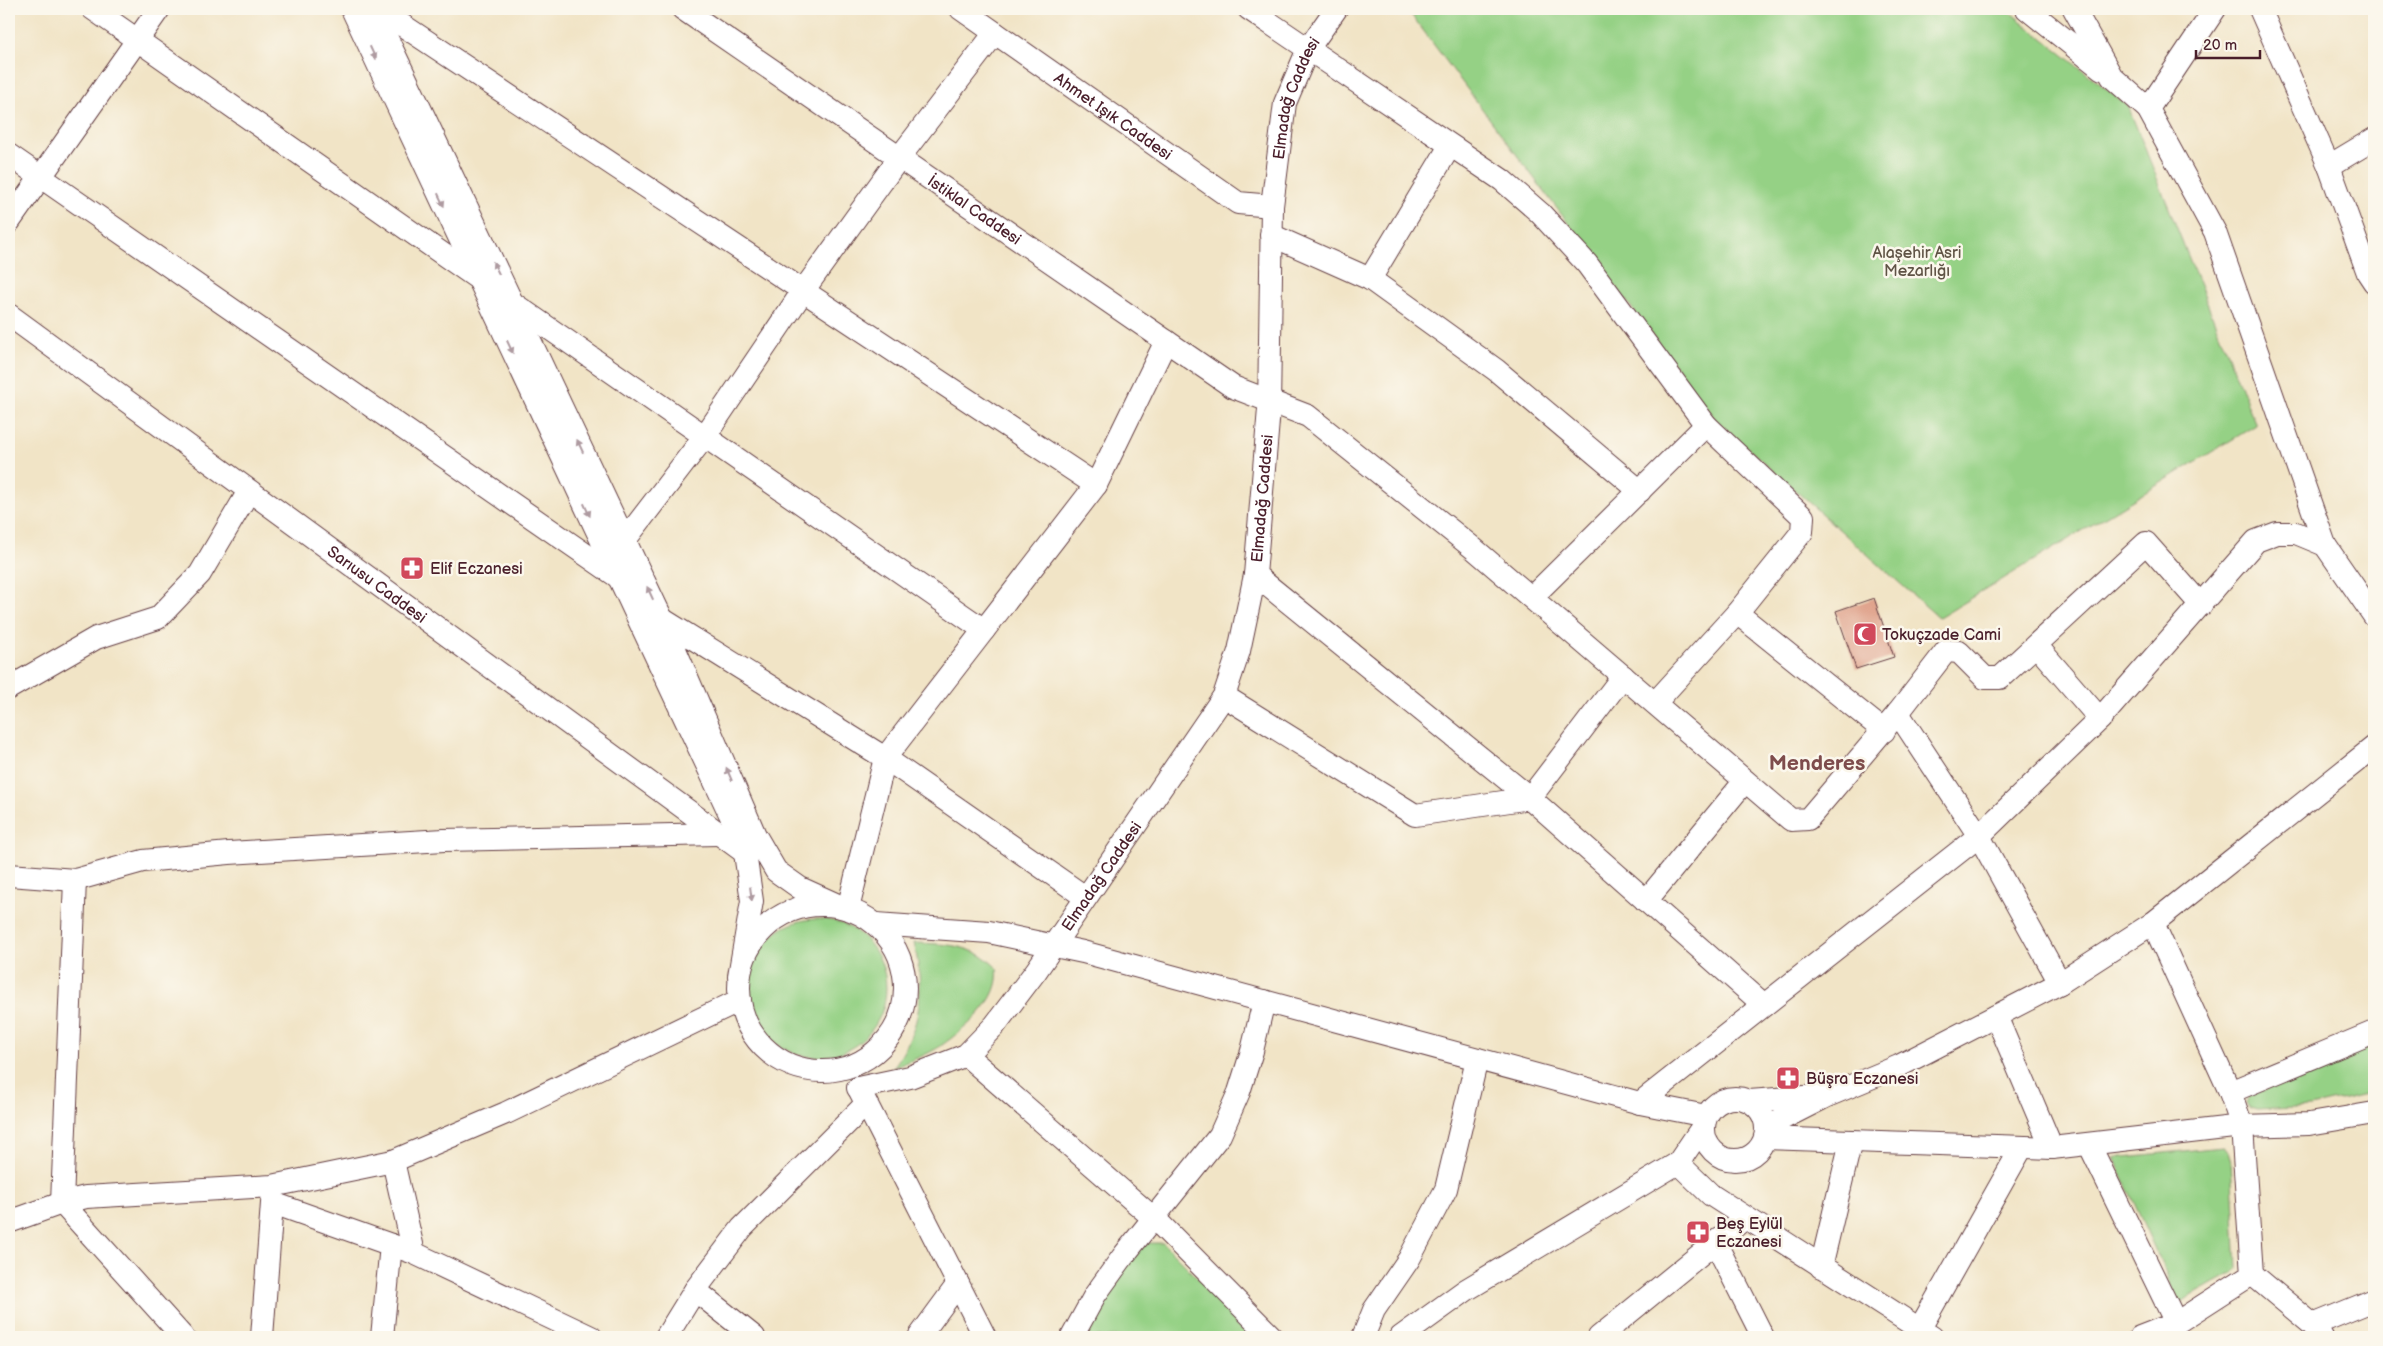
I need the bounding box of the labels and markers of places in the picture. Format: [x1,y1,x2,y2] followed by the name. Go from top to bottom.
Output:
[399,555,425,581] pharmacy icon: Elif Eczanesi
[430,560,523,579] place label: Elif Eczanesi
[1852,621,1878,647] mosque icon: Tokuçzade Cami
[1882,626,2001,645] place label: Tokuçzade Cami
[1775,1065,1801,1091] pharmacy icon: Büşra Eczanesi
[1806,1070,1918,1089] place label: Büşra Eczanesi
[1716,1215,1783,1252] place label: Beş Eylül Eczanesi
[1685,1219,1711,1245] pharmacy icon: Beş Eylül Eczanesi

